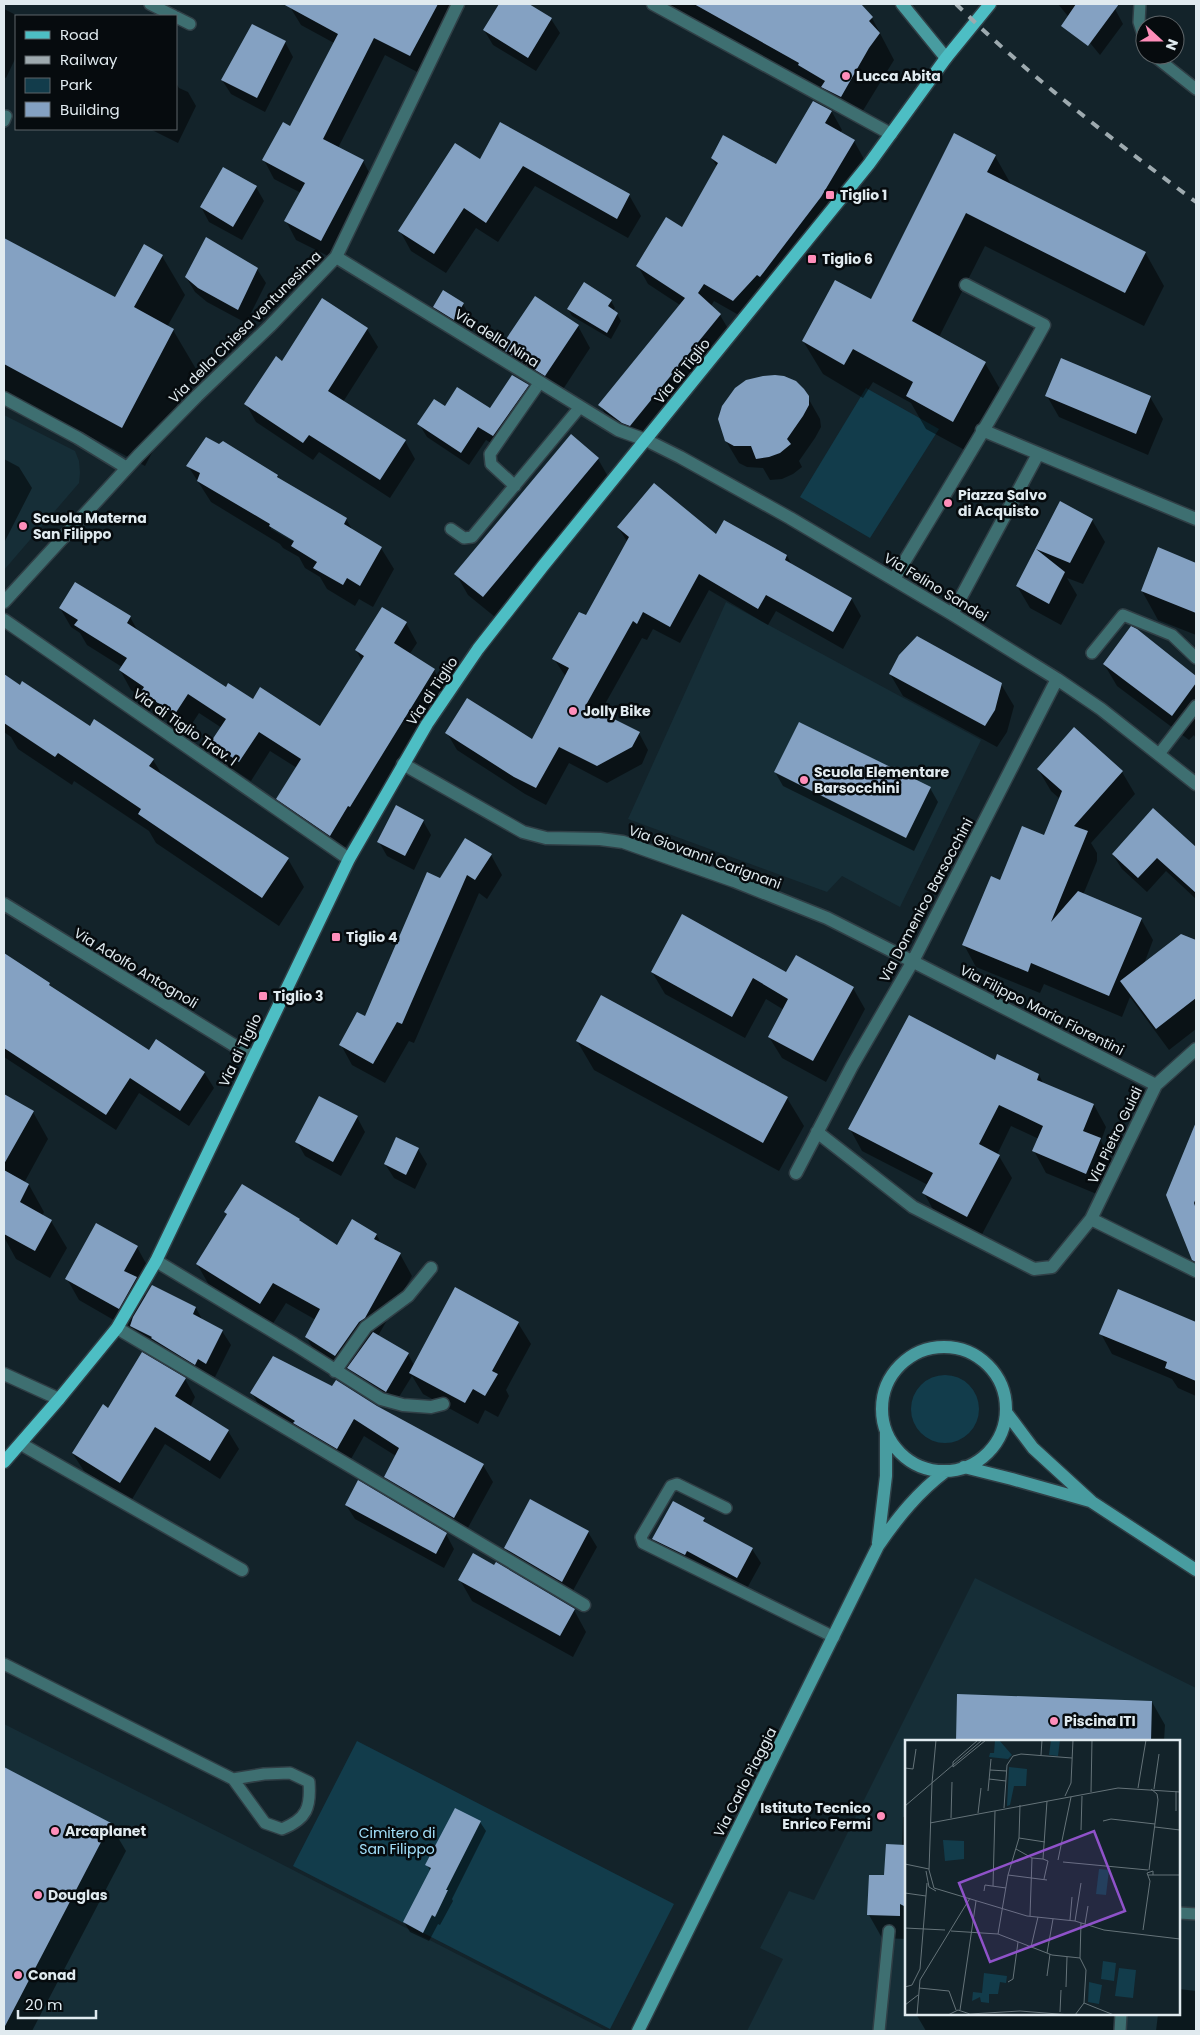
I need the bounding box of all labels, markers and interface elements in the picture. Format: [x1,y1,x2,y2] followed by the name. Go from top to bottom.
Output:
[15,15,178,130] legend
[1135,15,1185,65] north arrow
[60,24,99,45] text: Road
[1161,36,1183,53] text: N
[60,49,118,70] text: Railway
[856,66,941,86] place label: Lucca Abita
[840,70,852,82] marker: Lucca Abita
[60,74,92,95] text: Park
[60,99,120,120] text: Building
[840,185,887,205] place label: Tiglio 1
[824,189,836,201] marker: Tiglio 1
[164,246,326,408] street label: Via della Chiesa ventunesima
[822,249,873,269] place label: Tiglio 6
[806,253,818,265] marker: Tiglio 6
[451,304,543,372] street label: Via della Nina
[649,334,715,408] street label: Via di Tiglio
[958,485,1047,521] place label: Piazza Salvo di Acquisto
[942,497,954,509] marker: Piazza Salvo di Acquisto
[33,508,147,544] place label: Scuola Materna San Filippo
[17,520,29,532] marker: Scuola Materna San Filippo
[880,548,992,626] street label: Via Felino Sandei
[402,653,462,729] street label: Via di Tiglio
[129,684,241,770] street label: Via di Tiglio Trav. I
[583,701,651,721] place label: Jolly Bike
[567,705,579,717] marker: Jolly Bike
[814,762,949,798] place label: Scuola Elementare Barsocchini
[798,774,810,786] marker: Scuola Elementare Barsocchini
[874,815,978,985] street label: Via Domenico Barsocchini
[626,820,784,894] street label: Via Giovanni Carignani
[70,923,202,1013] street label: Via Adolfo Antognoli
[346,927,398,947] place label: Tiglio 4
[330,931,342,943] marker: Tiglio 4
[956,960,1128,1060] street label: Via Filippo Maria Fiorentini
[273,986,324,1006] place label: Tiglio 3
[257,990,269,1002] marker: Tiglio 3
[214,1010,266,1090] street label: Via di Tiglio
[1083,1083,1147,1187] street label: Via Pietro Guidi
[1064,1711,1136,1731] place label: Piscina ITI
[1048,1715,1060,1727] marker: Piscina ITI
[709,1724,781,1840] street label: Via Carlo Piaggia
[905,1740,1180,2015] inset map
[760,1798,871,1834] place label: Istituto Tecnico Enrico Fermi
[875,1810,887,1822] marker: Istituto Tecnico Enrico Fermi
[65,1821,146,1841] place label: Arcaplanet
[359,1823,435,1859] park label: Cimitero di San Filippo
[49,1825,61,1837] marker: Arcaplanet
[48,1885,108,1905] place label: Douglas
[32,1889,44,1901] marker: Douglas
[28,1965,76,1985] place label: Conad
[12,1969,24,1981] marker: Conad
[18,1988,95,2020] scale bar
[25,1994,63,2015] text: 20 m

